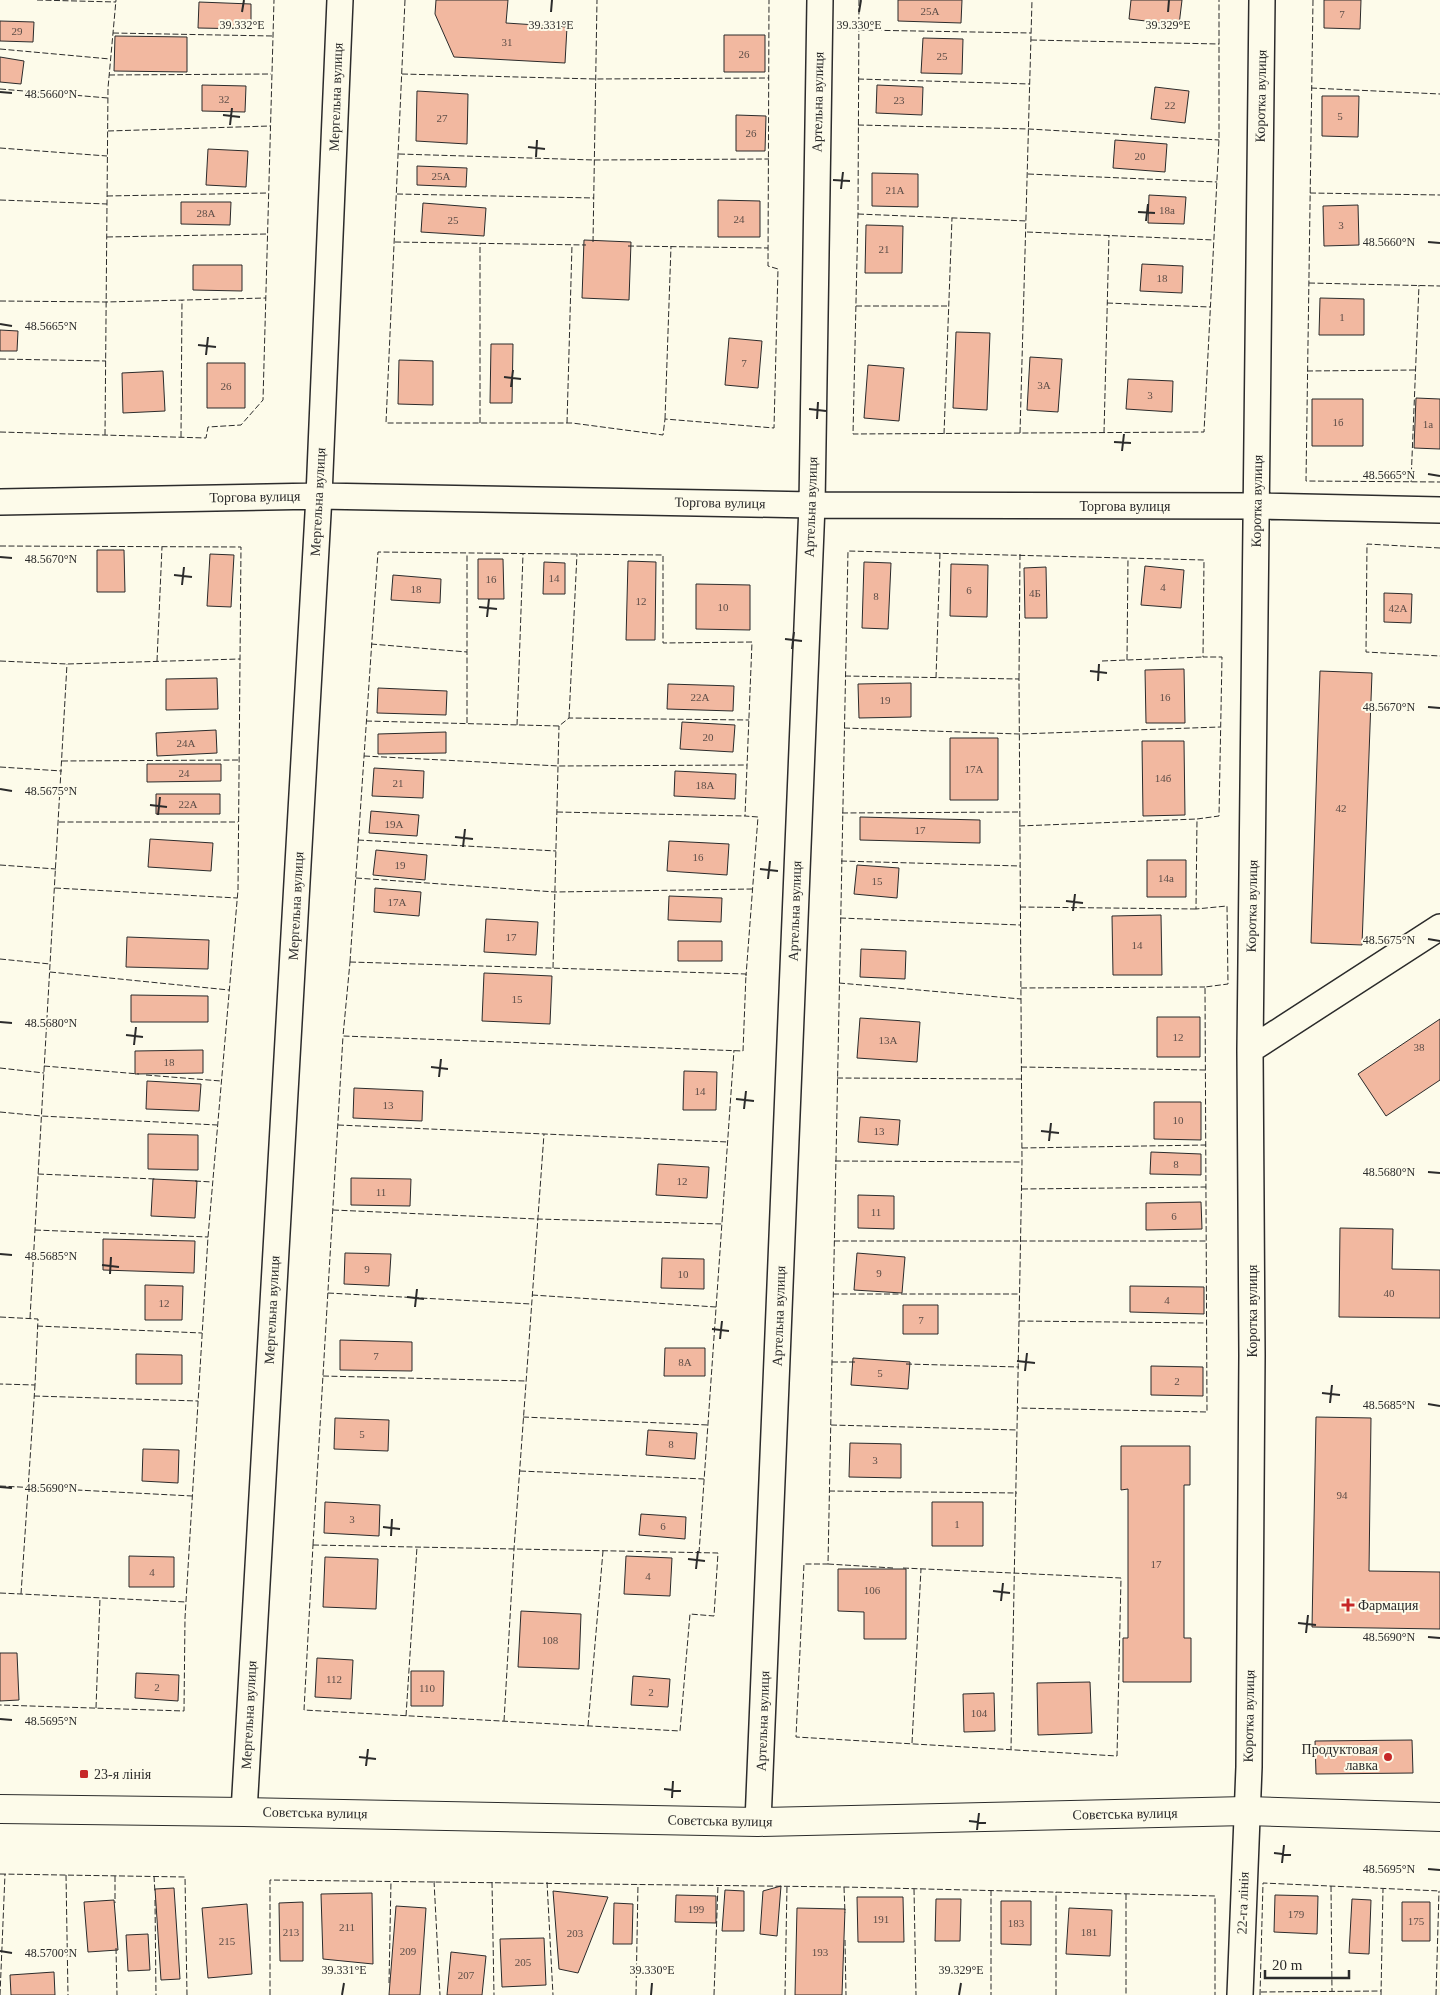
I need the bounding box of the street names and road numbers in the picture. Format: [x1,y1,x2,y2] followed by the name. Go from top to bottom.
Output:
[327,42,345,152] street label: Мергельна вулиця
[1253,49,1269,143] street label: Коротка вулиця
[810,51,826,153] street label: Артельна вулиця
[308,447,328,557] street label: Мергельна вулиця
[1249,454,1265,548] street label: Коротка вулиця
[802,456,820,558] street label: Артельна вулиця
[209,489,301,505] street label: Торгова вулиця
[674,495,766,511] street label: Торгова вулиця
[1080,499,1171,514] street label: Торгова вулиця
[286,851,306,961] street label: Мергельна вулиця
[1244,859,1260,953] street label: Коротка вулиця
[786,860,804,962] street label: Артельна вулиця
[262,1255,282,1365] street label: Мергельна вулиця
[1245,1264,1260,1357] street label: Коротка вулиця
[770,1265,788,1367] street label: Артельна вулиця
[239,1660,259,1770] street label: Мергельна вулиця
[1241,1669,1257,1763] street label: Коротка вулиця
[754,1670,772,1772] street label: Артельна вулиця
[262,1805,368,1821] street label: Совєтська вулиця
[1072,1806,1178,1822] street label: Совєтська вулиця
[667,1813,773,1829] street label: Совєтська вулиця
[1234,1871,1252,1935] street label: 22-га лінія

